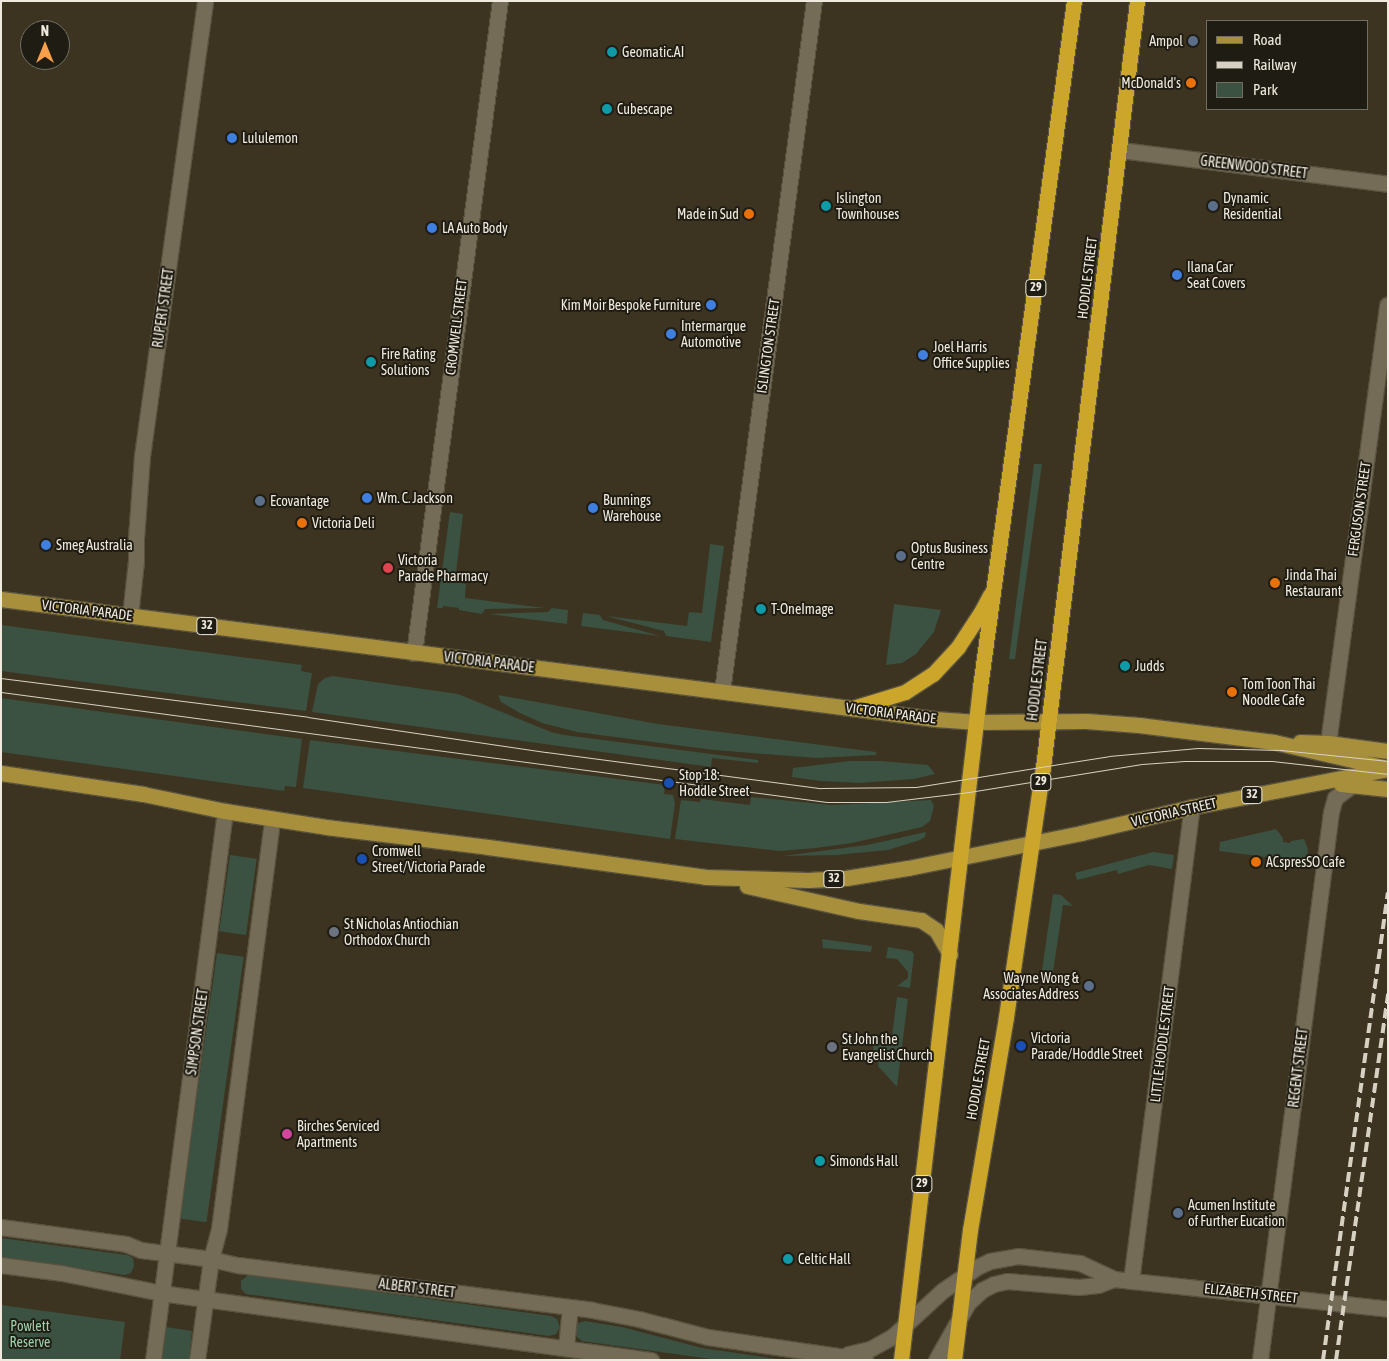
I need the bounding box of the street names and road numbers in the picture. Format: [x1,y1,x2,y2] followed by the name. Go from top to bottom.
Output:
[1199,152,1309,182] street label: GREENWOOD STREET
[1074,236,1100,320] street label: HODDLE STREET
[149,267,177,349] street label: RUPERT STREET
[442,278,470,376] street label: CROMWELL STREET
[1025,278,1047,298] road number: 29
[753,298,783,394] street label: ISLINGTON STREET
[1344,461,1374,557] street label: FERGUSON STREET
[41,596,133,624] street label: VICTORIA PARADE
[196,616,218,636] road number: 32
[1024,638,1050,722] street label: HODDLE STREET
[443,648,535,676] street label: VICTORIA PARADE
[845,699,937,727] street label: VICTORIA PARADE
[1030,772,1052,792] road number: 29
[1241,786,1263,804] road number: 32
[1130,794,1218,830] street label: VICTORIA STREET
[823,870,845,889] road number: 32
[1147,985,1177,1103] street label: LITTLE HODDLE STREET
[183,988,211,1076] street label: SIMPSON STREET
[1285,1027,1311,1109] street label: REGENT STREET
[963,1037,993,1121] street label: HODDLE STREET
[911,1174,933,1194] road number: 29
[378,1275,456,1301] street label: ALBERT STREET
[1203,1280,1299,1306] street label: ELIZABETH STREET

